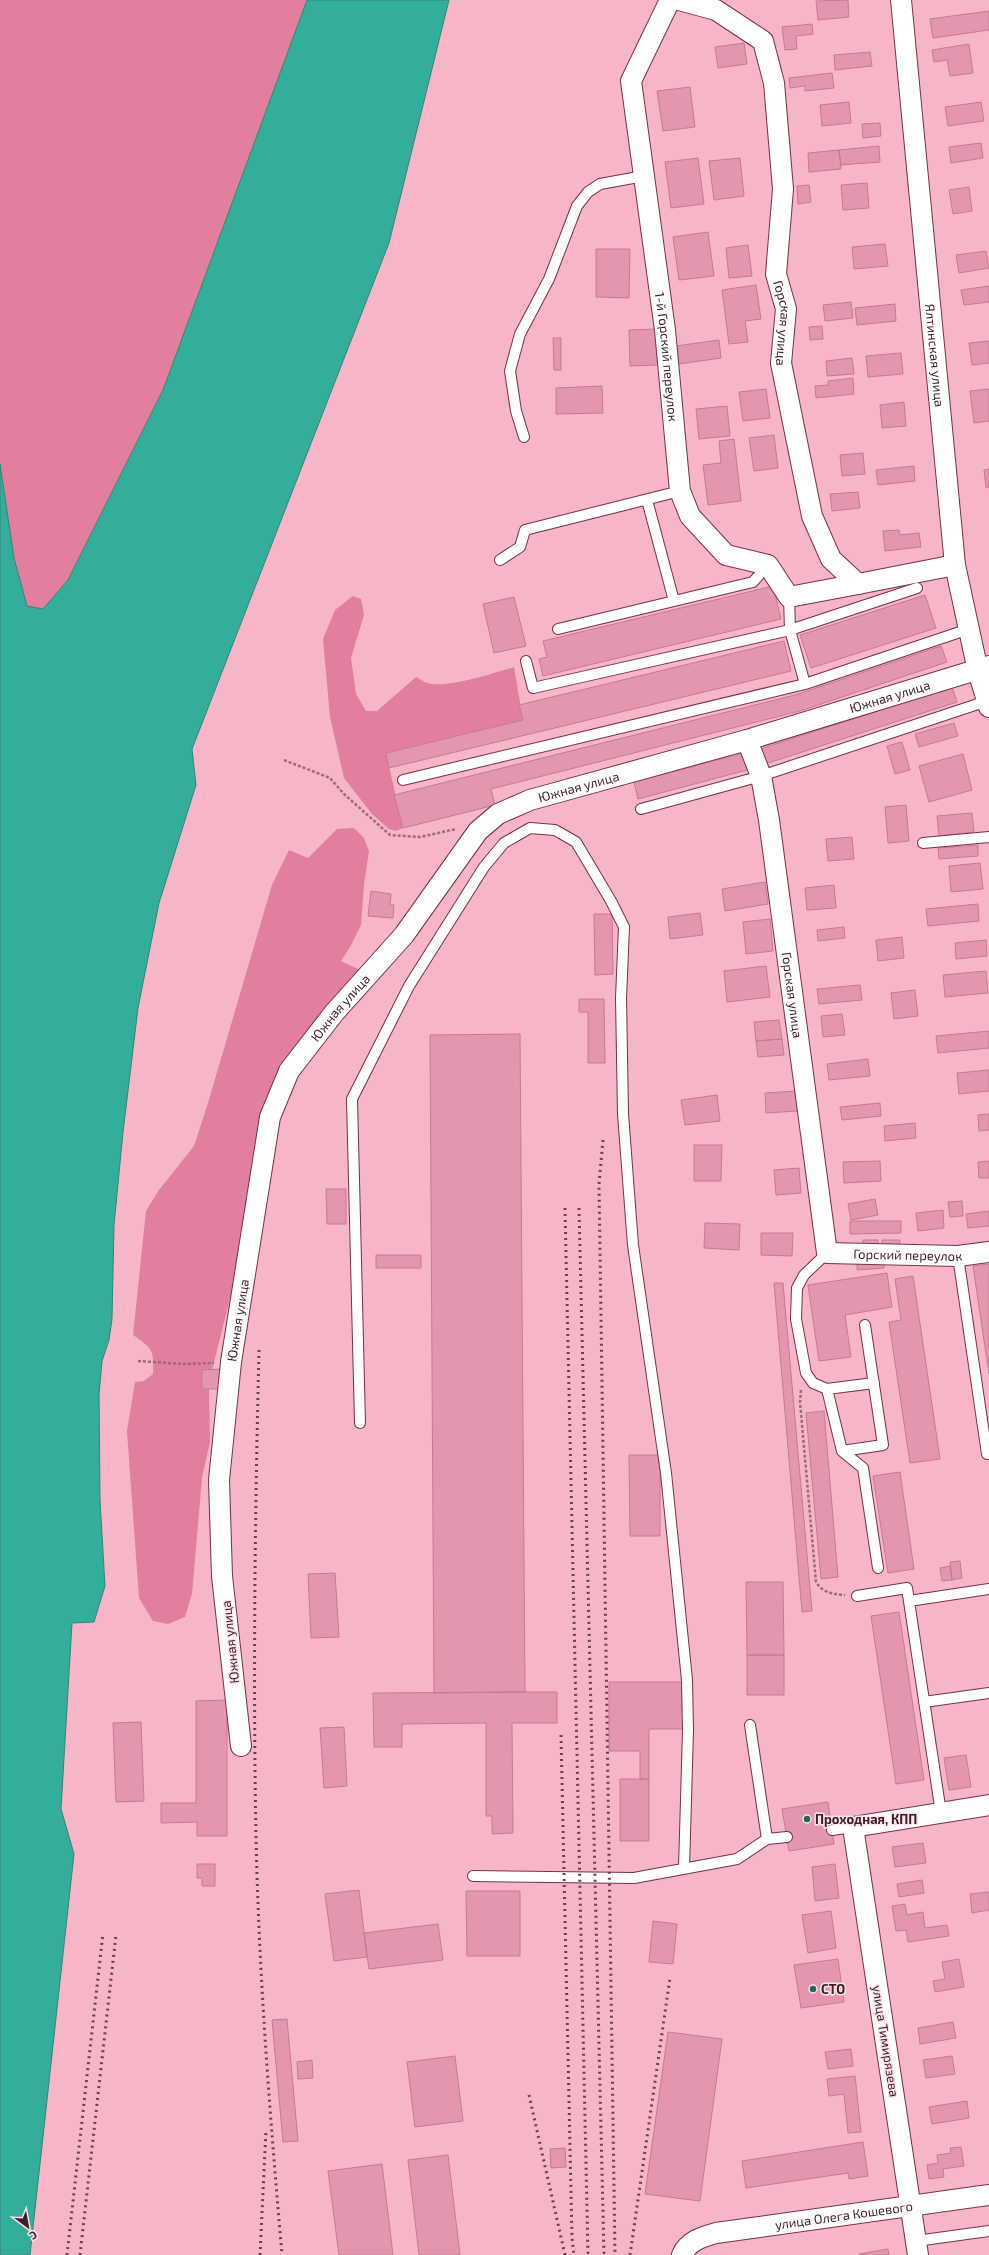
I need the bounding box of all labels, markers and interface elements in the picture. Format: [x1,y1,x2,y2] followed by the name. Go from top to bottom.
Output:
[770,279,794,367] street label: Горская улица
[652,291,681,422] street label: 1-й Горский переулок
[922,303,948,408] street label: Ялтинская улица
[848,677,932,716] street label: Южная улица
[536,768,621,805] street label: Южная улица
[779,951,806,1039] street label: Горская улица
[307,971,373,1045] street label: Южная улица
[853,1246,963,1264] street label: Горский переулок
[223,1278,252,1363] street label: Южная улица
[218,1600,242,1684] street label: Южная улица
[815,1811,917,1827] place label: Проходная, КПП
[802,1814,812,1824] marker: Проходная, КПП
[821,1981,845,1997] place label: СТО
[808,1984,818,1994] marker: СТО
[869,1984,903,2098] street label: улица Тимирязева
[774,2198,914,2233] street label: улица Олега Кошевого
[8,2207,48,2247] north arrow
[27,2229,40,2243] text: С

